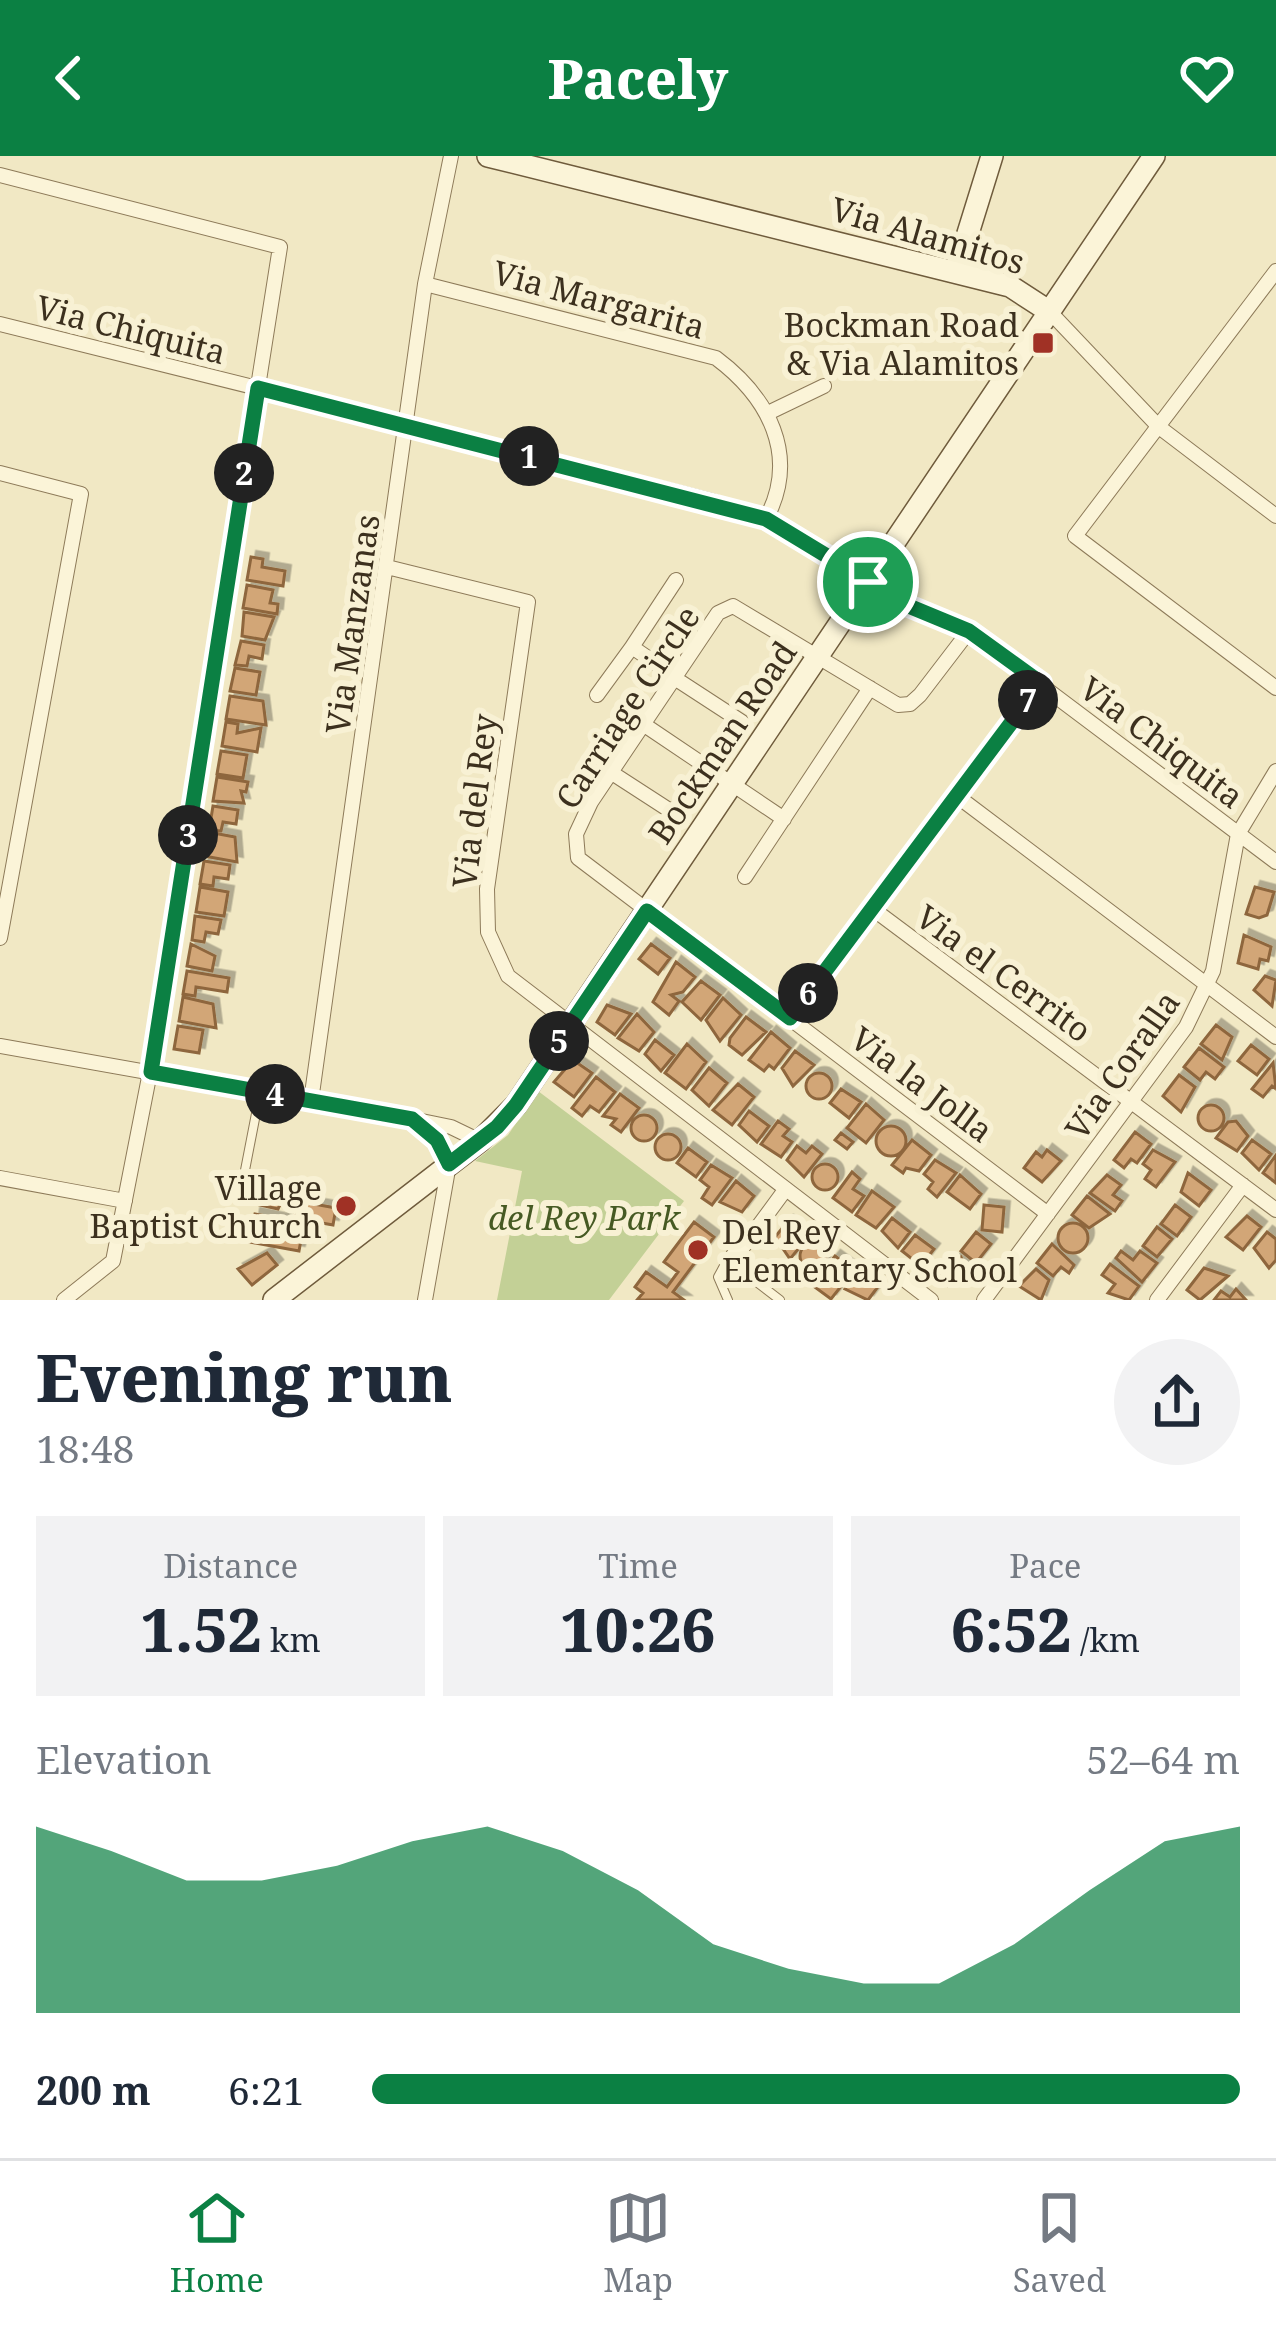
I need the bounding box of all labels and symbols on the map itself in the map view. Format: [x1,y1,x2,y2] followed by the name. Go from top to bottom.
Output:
[826,186,1030,284] street label: Via Alamitos
[488,249,710,349] street label: Via Margarita
[32,284,230,374] street label: Via Chiquita
[784,302,1019,385] place label: Bockman Road & Via Alamitos
[1030,330,1056,356] marker: Bockman Road & Via Alamitos
[499,426,559,486] pin: 1
[214,443,274,503] pin: 2
[314,511,390,737] street label: Via Manzanas
[817,531,919,633] pin
[545,597,709,817] street label: Carriage Circle
[638,632,806,852] street label: Bockman Road
[1071,666,1253,818] street label: Via Chiquita
[998,670,1058,730] pin: 7
[441,711,507,890] street label: Via del Rey
[158,805,218,865] pin: 3
[907,894,1101,1052] street label: Via el Cerrito
[778,963,838,1023] pin: 6
[1054,982,1190,1148] street label: Via Coralla
[529,1011,589,1071] pin: 5
[842,1016,1002,1152] street label: Via la Jolla
[245,1064,305,1124] pin: 4
[89,1165,322,1248] place label: Village Baptist Church
[333,1193,359,1219] marker: Village Baptist Church
[488,1195,681,1240] park label: del Rey Park
[722,1209,1017,1292] place label: Del Rey Elementary School
[685,1237,711,1263] marker: Del Rey Elementary School

